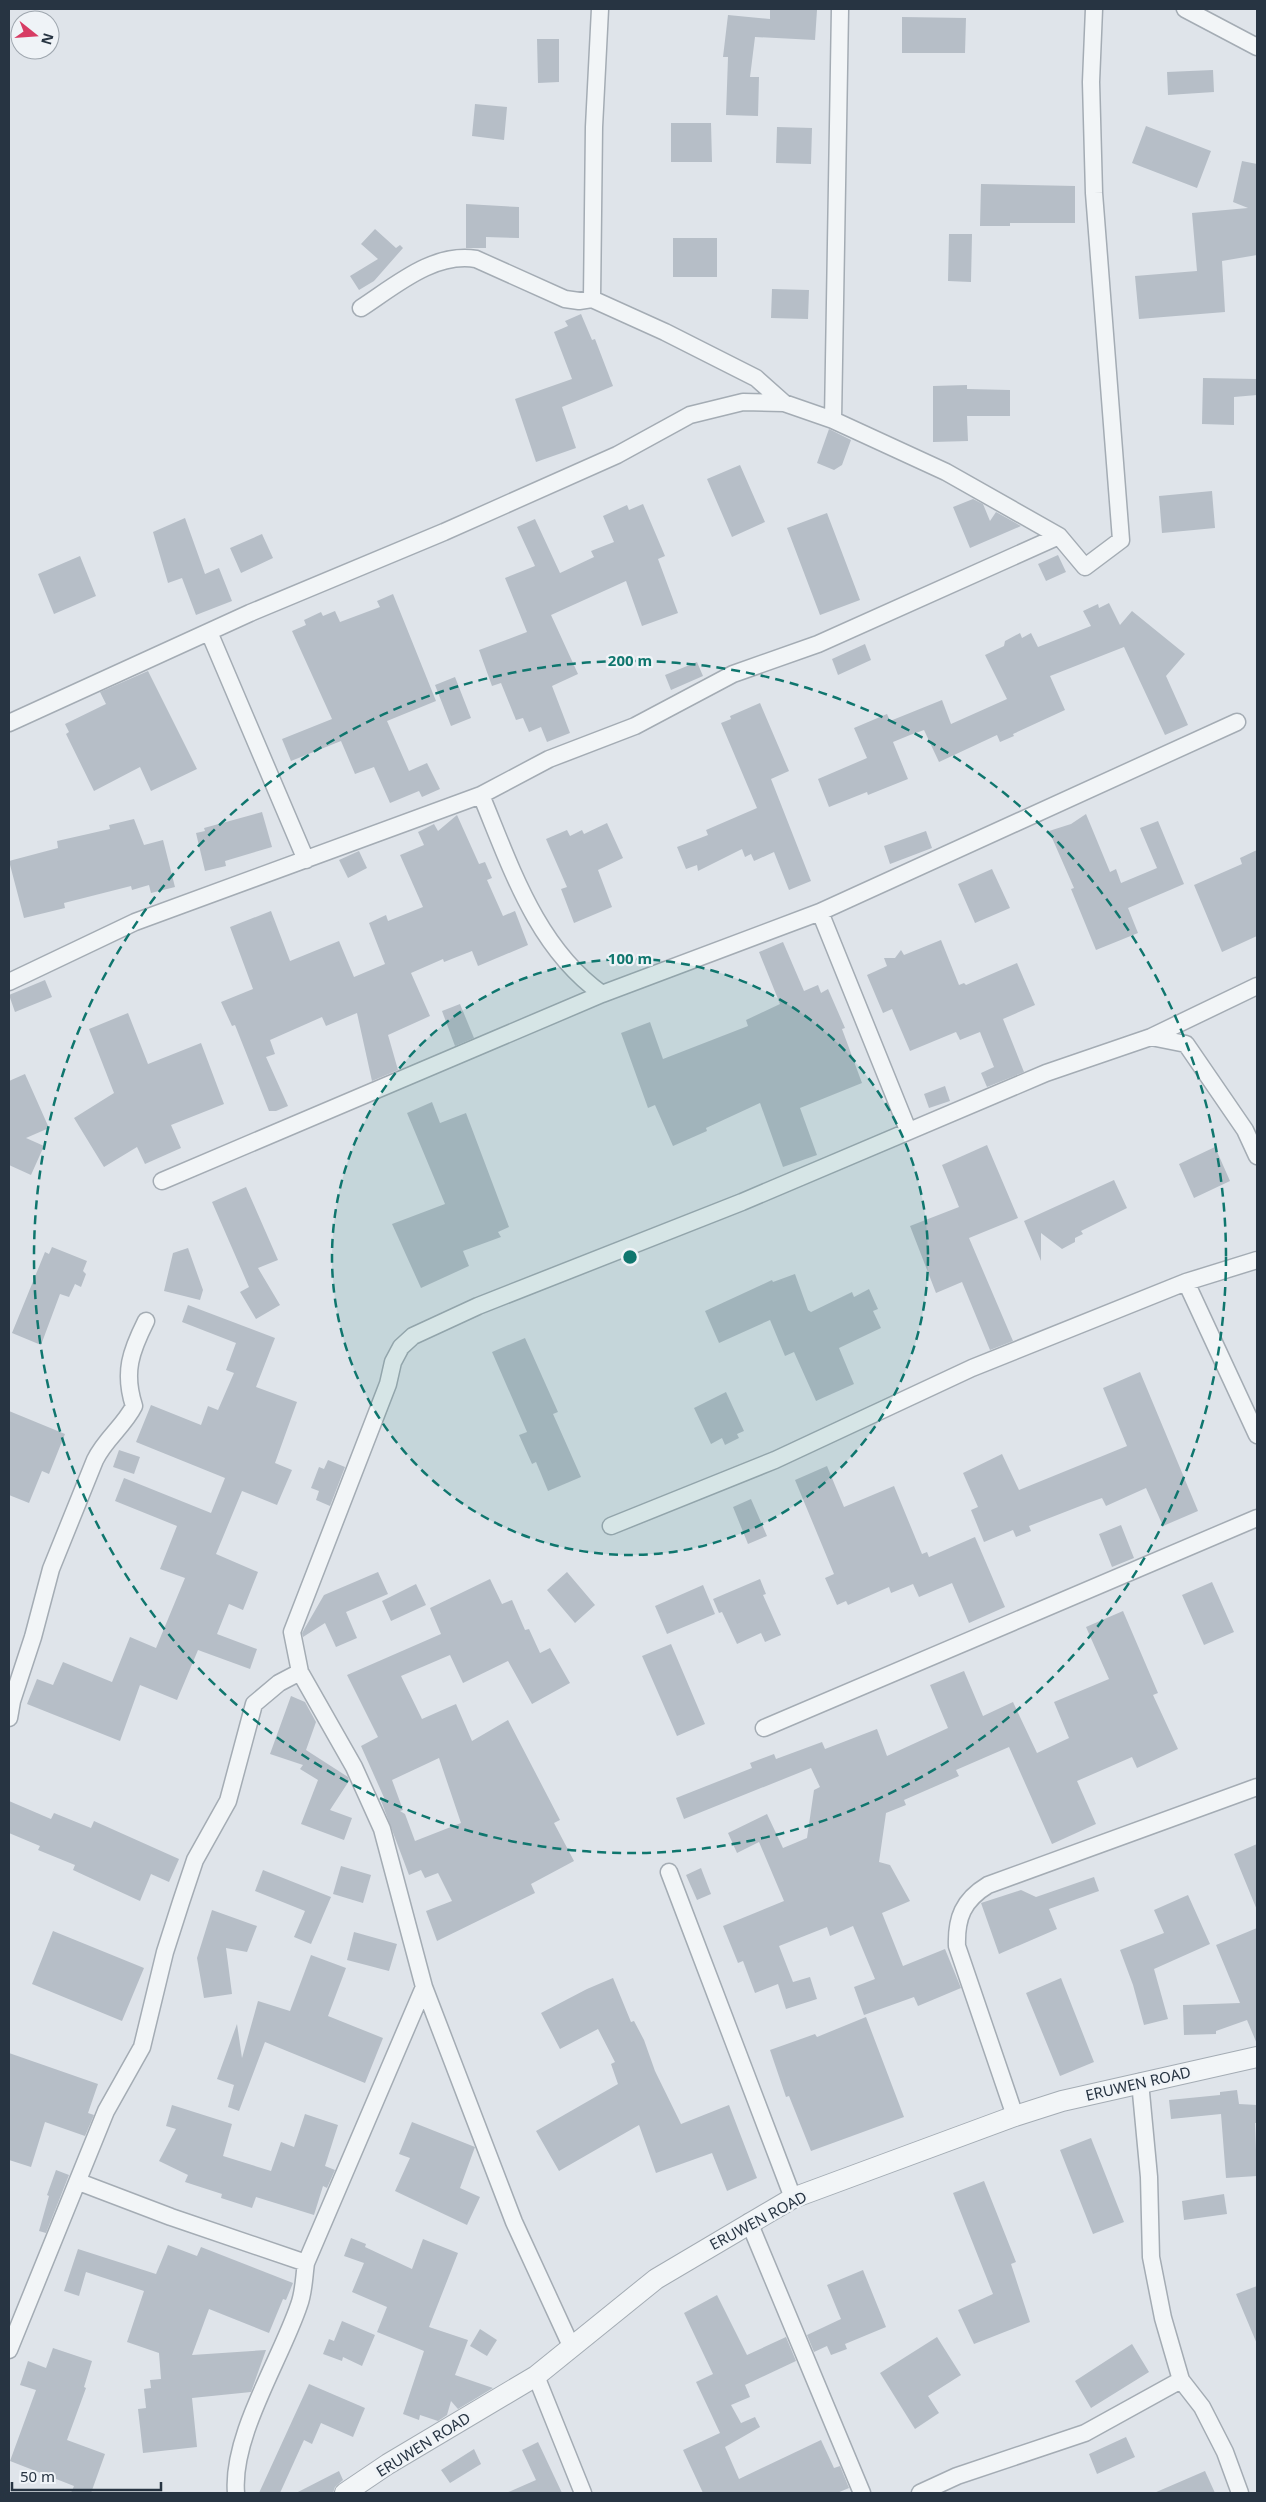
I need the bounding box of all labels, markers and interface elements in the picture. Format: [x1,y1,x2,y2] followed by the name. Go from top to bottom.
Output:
[10,10,60,60] north arrow
[37,31,59,47] text: N
[608,650,652,670] text: 200 m
[608,948,652,968] text: 100 m
[621,1248,639,1266] centre of rings
[1083,2061,1193,2105] street label: ERUWEN ROAD
[706,2186,810,2254] street label: ERUWEN ROAD
[372,2407,474,2481] street label: ERUWEN ROAD
[12,2460,161,2492] scale bar
[20,2466,55,2486] text: 50 m

